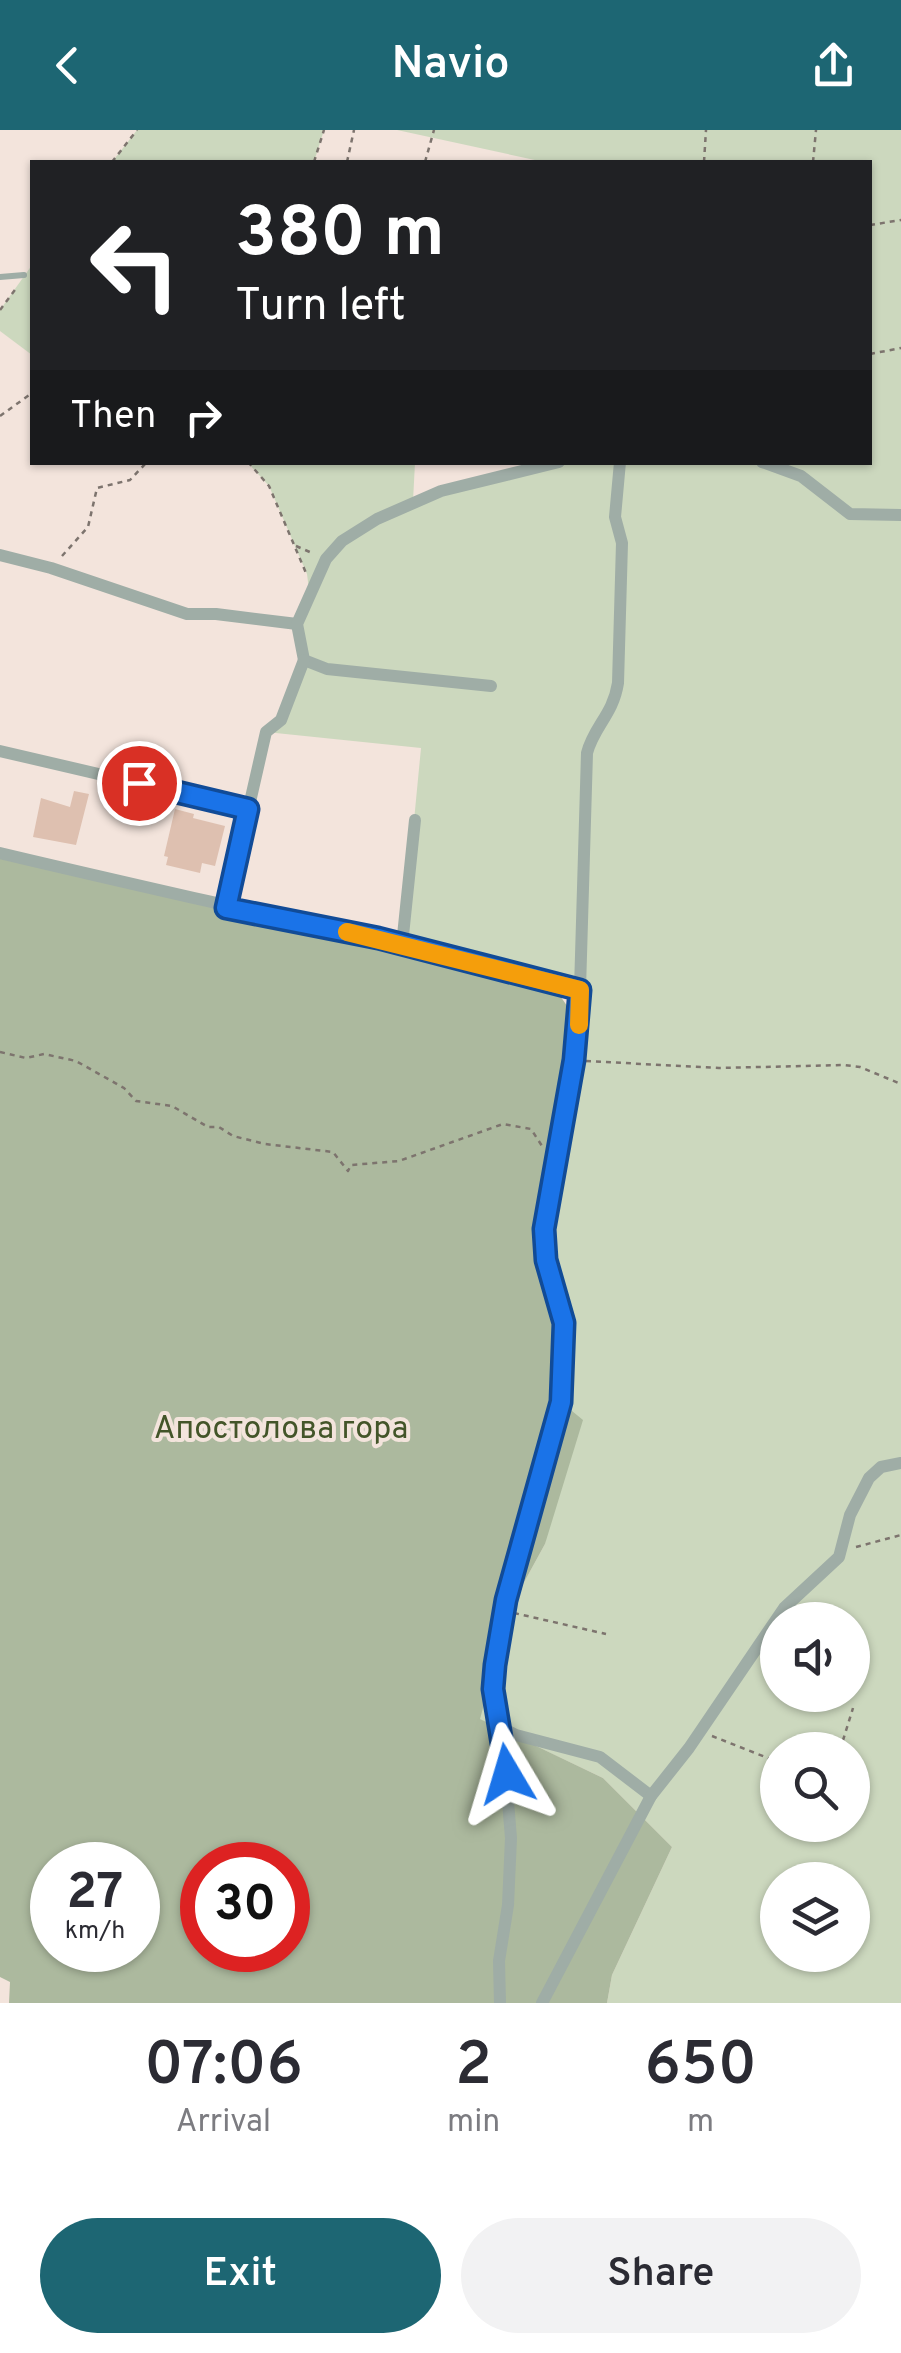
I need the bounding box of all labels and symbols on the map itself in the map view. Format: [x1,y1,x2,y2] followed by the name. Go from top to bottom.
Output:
[97,741,182,826] pin
[154,1410,408,1450] park label: Апостолова гора
[455,1722,559,1826] position arrow
[180,1842,310,1972] speed limit sign: 30

